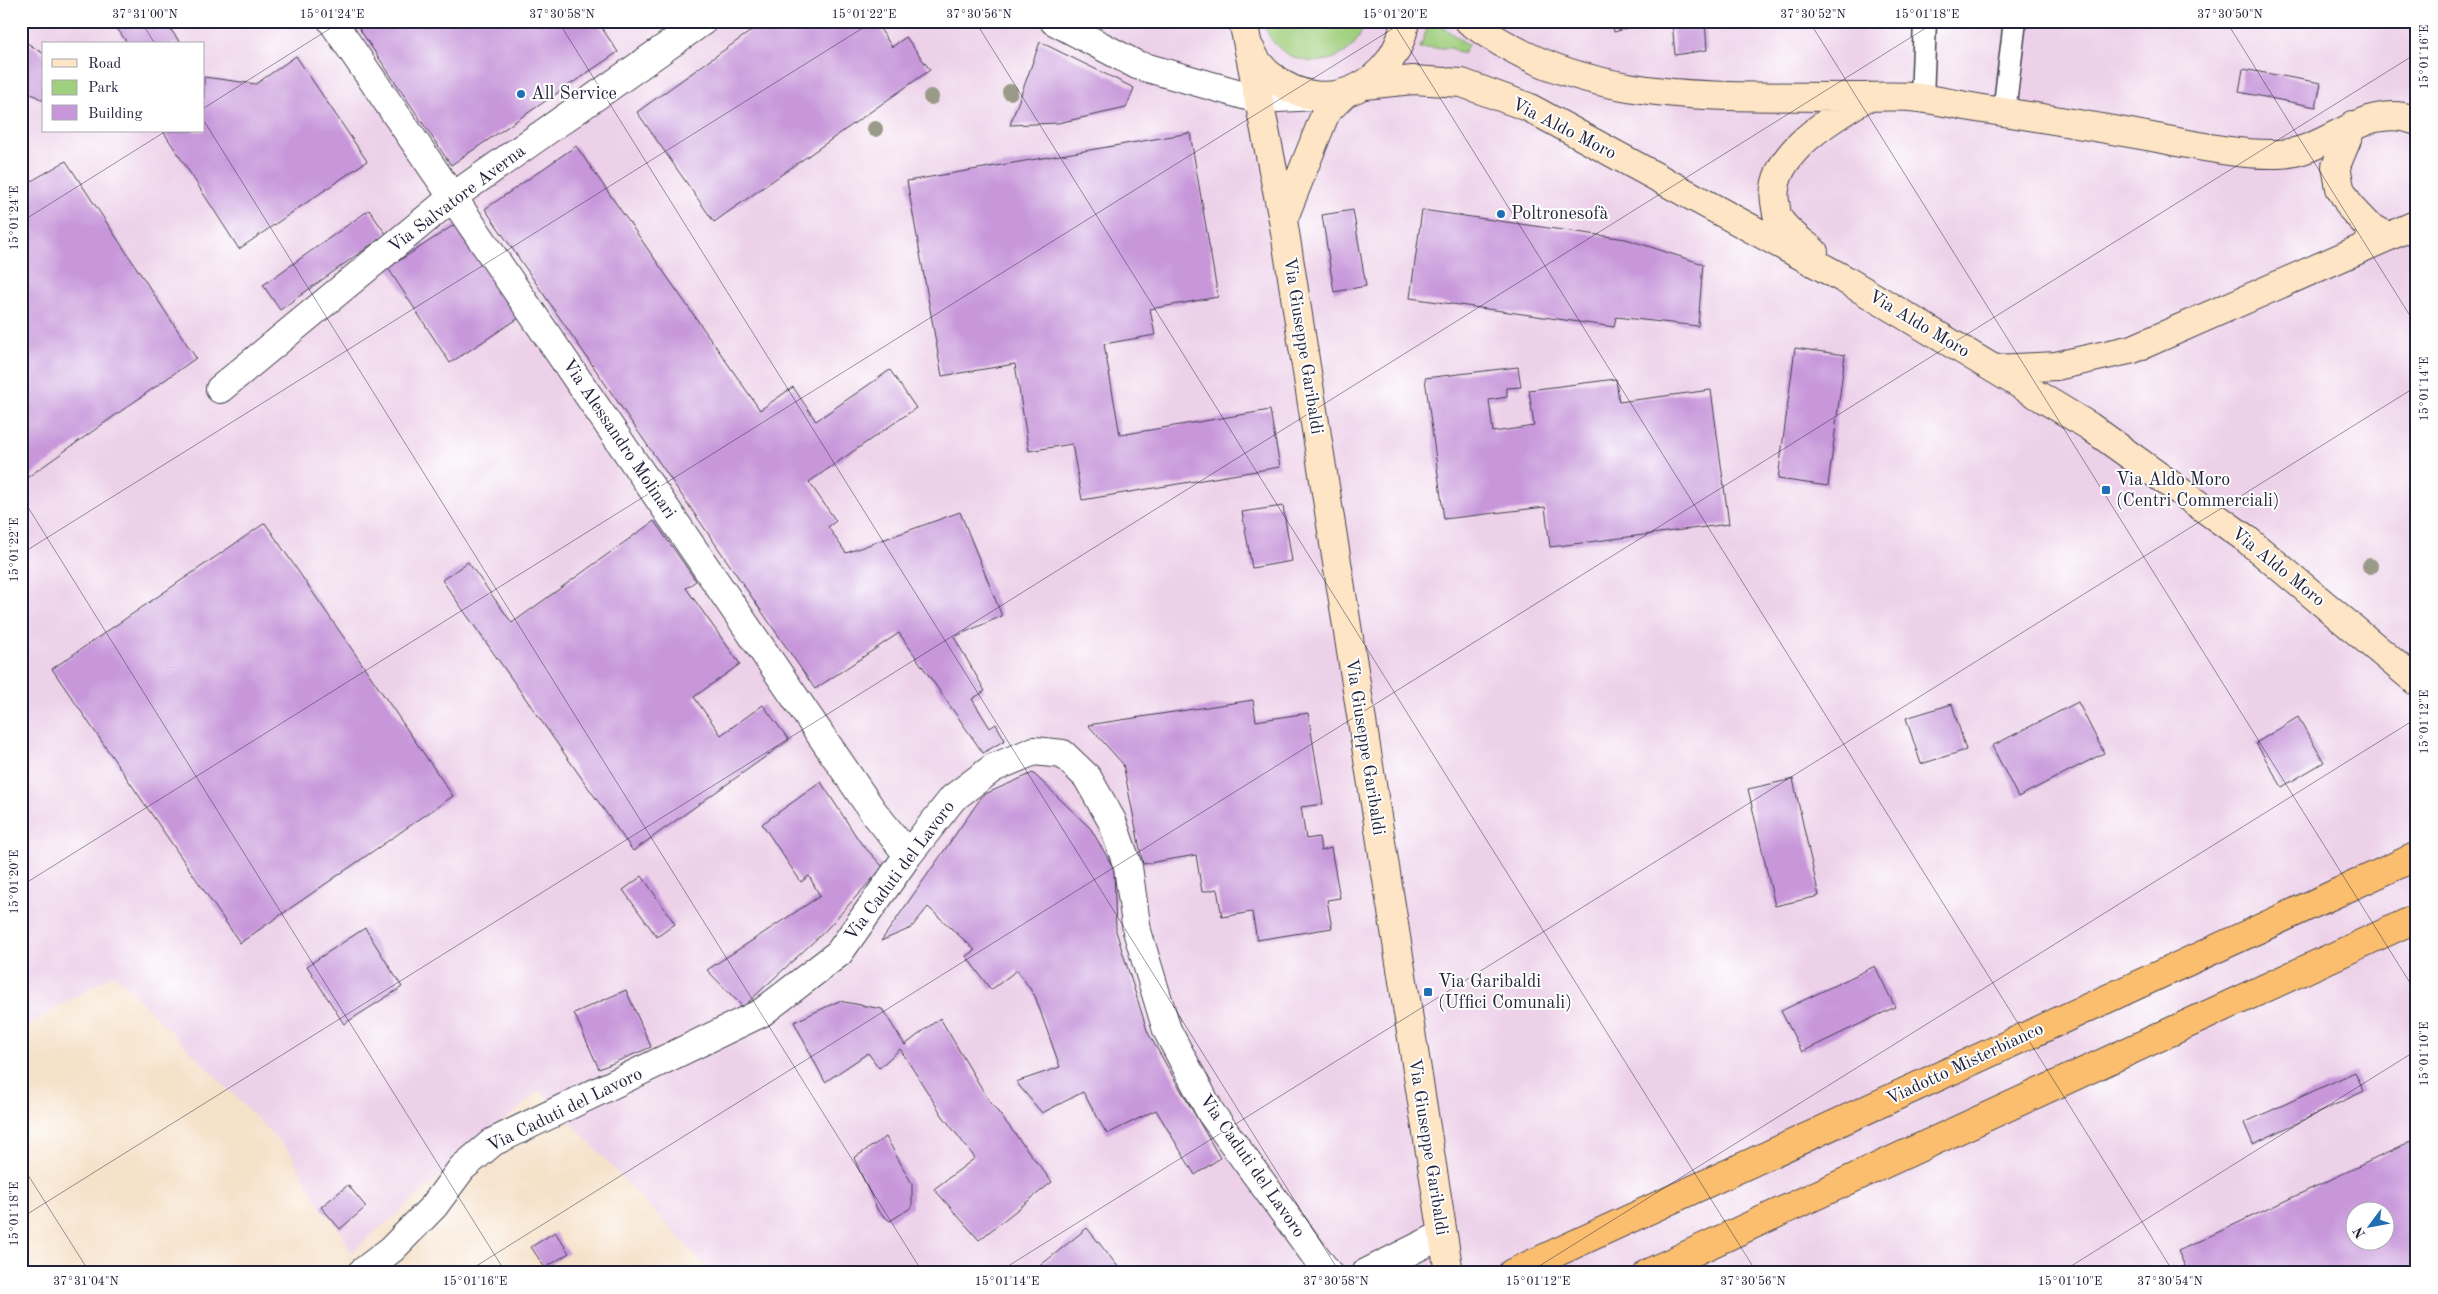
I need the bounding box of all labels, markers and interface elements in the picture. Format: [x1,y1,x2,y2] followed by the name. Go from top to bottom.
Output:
[300,8,364,21] text: 15°01'24"E
[529,8,595,21] text: 37°30'58"N
[832,8,896,21] text: 15°01'22"E
[946,8,1012,21] text: 37°30'56"N
[1363,8,1427,21] text: 15°01'20"E
[1780,8,1846,21] text: 37°30'52"N
[1895,8,1959,21] text: 15°01'18"E
[2197,8,2263,21] text: 37°30'50"N
[112,9,178,21] text: 37°31'00"N
[2418,25,2431,89] text: 15°01'16"E
[42,42,205,132] legend
[88,57,122,72] text: Road
[88,81,119,96] text: Park
[531,85,617,103] place label: All Service
[515,88,527,100] marker: All Service
[1509,95,1619,163] street label: Via Aldo Moro
[88,107,143,122] text: Building
[385,142,529,256] street label: Via Salvatore Averna
[8,186,21,250] text: 15°01'24"E
[1511,205,1608,223] place label: Poltronesofà
[1495,208,1507,220] marker: Poltronesofà
[1280,256,1326,436] street label: Via Giuseppe Garibaldi
[1865,287,1973,361] street label: Via Aldo Moro
[559,356,679,522] street label: Via Alessandro Molinari
[2418,357,2431,421] text: 15°01'14"E
[2116,471,2280,510] place label: Via Aldo Moro (Centri Commerciali)
[2100,484,2112,496] marker: Via Aldo Moro (Centri Commerciali)
[8,518,21,582] text: 15°01'22"E
[2228,524,2328,610] street label: Via Aldo Moro
[1342,657,1388,837] street label: Via Giuseppe Garibaldi
[2418,690,2431,754] text: 15°01'12"E
[842,798,958,944] street label: Via Caduti del Lavoro
[8,850,21,914] text: 15°01'20"E
[1438,973,1572,1012] place label: Via Garibaldi (Uffici Comunali)
[1422,986,1434,998] marker: Via Garibaldi (Uffici Comunali)
[1884,1020,2046,1108] street label: Viadotto Misterbianco
[2418,1022,2431,1086] text: 15°01'10"E
[1405,1057,1451,1237] street label: Via Giuseppe Garibaldi
[485,1065,645,1155] street label: Via Caduti del Lavoro
[1196,1091,1308,1241] street label: Via Caduti del Lavoro
[8,1182,21,1246] text: 15°01'18"E
[2346,1202,2396,1252] north arrow
[2351,1224,2369,1241] text: N
[443,1275,507,1288] text: 15°01'16"E
[975,1275,1039,1288] text: 15°01'14"E
[1303,1275,1369,1288] text: 37°30'58"N
[1506,1275,1570,1288] text: 15°01'12"E
[1720,1275,1786,1288] text: 37°30'56"N
[2038,1275,2102,1288] text: 15°01'10"E
[2137,1275,2203,1288] text: 37°30'54"N
[53,1276,119,1288] text: 37°31'04"N

